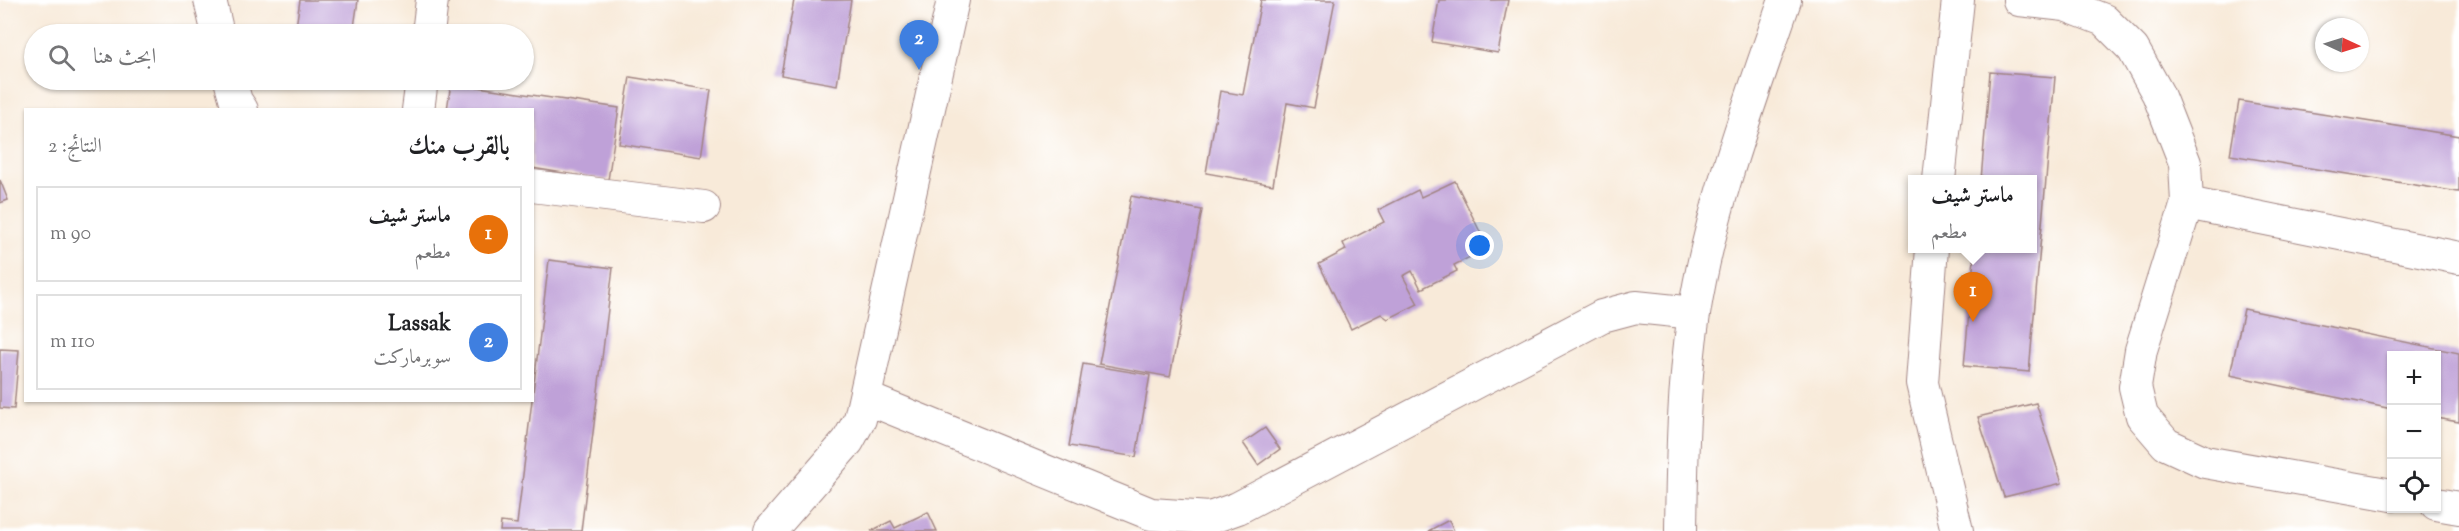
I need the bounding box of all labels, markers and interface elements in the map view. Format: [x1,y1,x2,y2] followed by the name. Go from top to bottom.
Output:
[2315,18,2369,72] north arrow
[900,20,938,70] pin: 2
[24,24,534,90] search box
[45,41,78,74] icon: search
[93,42,156,74] text: ابحث هنا
[408,129,510,166] text: بالقرب منك
[48,133,102,162] text: النتائج: 2
[1908,175,2037,253] popup
[1931,181,2014,213] text: ماستر شيف
[368,201,451,233] text: ماستر شيف
[1931,219,1968,248] text: مطعم
[50,220,91,249] text: 90 m
[485,220,492,249] text: 1
[1465,231,1494,260] your location
[414,239,451,268] text: مطعم
[1954,272,1992,322] pin: 1
[388,309,451,341] text: Lassak
[50,328,95,357] text: 110 m
[484,328,493,357] text: 2
[373,344,451,373] text: سوبرماركت
[2387,351,2441,513] map controls
[2387,351,2441,405] button: +
[2387,405,2441,459] button: −
[2387,459,2441,513] button: locate

